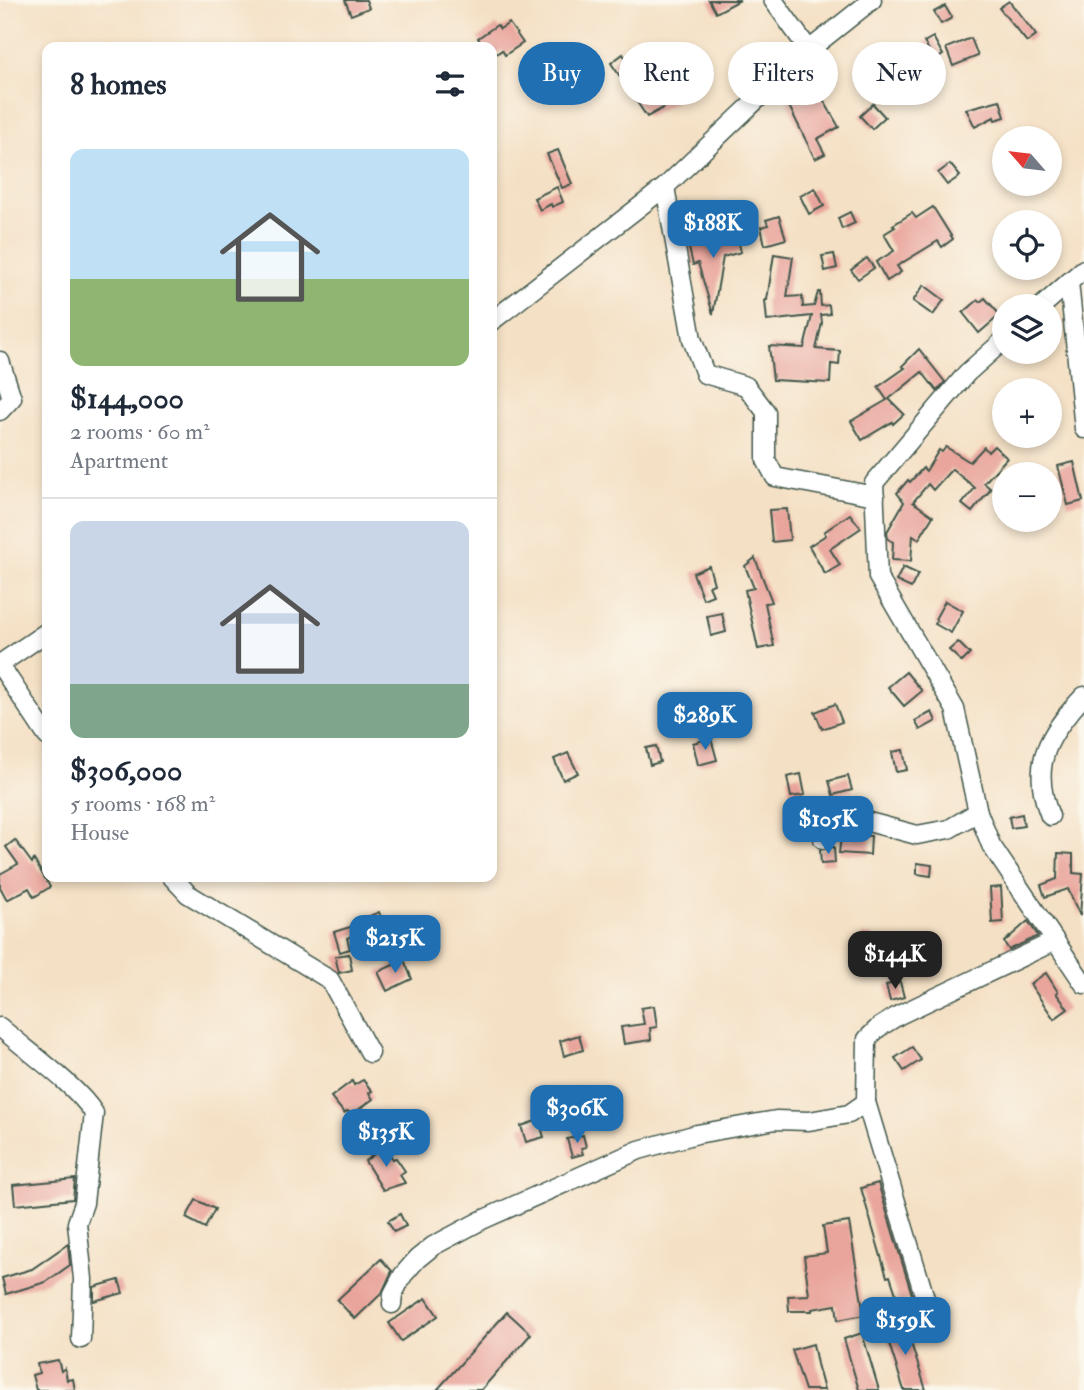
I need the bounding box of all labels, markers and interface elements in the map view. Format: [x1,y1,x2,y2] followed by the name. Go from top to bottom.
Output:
[518,42,605,105] chip: Buy
[619,42,714,105] chip: Rent
[728,42,838,105] chip: Filters
[852,42,946,105] chip: New
[431,65,469,103] icon: filters
[70,66,167,103] text: 8 homes
[992,126,1062,196] north arrow
[992,126,1062,532] map controls
[207,194,333,320] icon: home
[664,201,762,260] pin: $188K
[684,208,742,237] text: $188K
[992,210,1062,280] button: locate
[992,294,1062,364] button: layers
[992,378,1062,448] button: +
[70,380,184,417] text: $144,000
[70,417,210,446] text: 2 rooms · 60 m²
[70,446,168,475] text: Apartment
[992,462,1062,532] button: −
[207,566,333,692] icon: home
[656,692,754,752] pin: $289K
[673,700,737,729] text: $289K
[70,752,182,789] text: $306,000
[70,789,215,818] text: 5 rooms · 168 m²
[779,796,877,856] pin: $105K
[798,804,858,833] text: $105K
[70,818,129,847] text: House
[346,916,444,975] pin: $215K
[365,923,425,952] text: $215K
[846,932,944,991] pin: $144K
[864,939,926,968] text: $144K
[528,1086,626,1145] pin: $306K
[546,1093,608,1122] text: $306K
[337,1110,435,1169] pin: $135K
[358,1117,414,1146] text: $135K
[856,1298,954,1357] pin: $159K
[875,1305,935,1334] text: $159K

